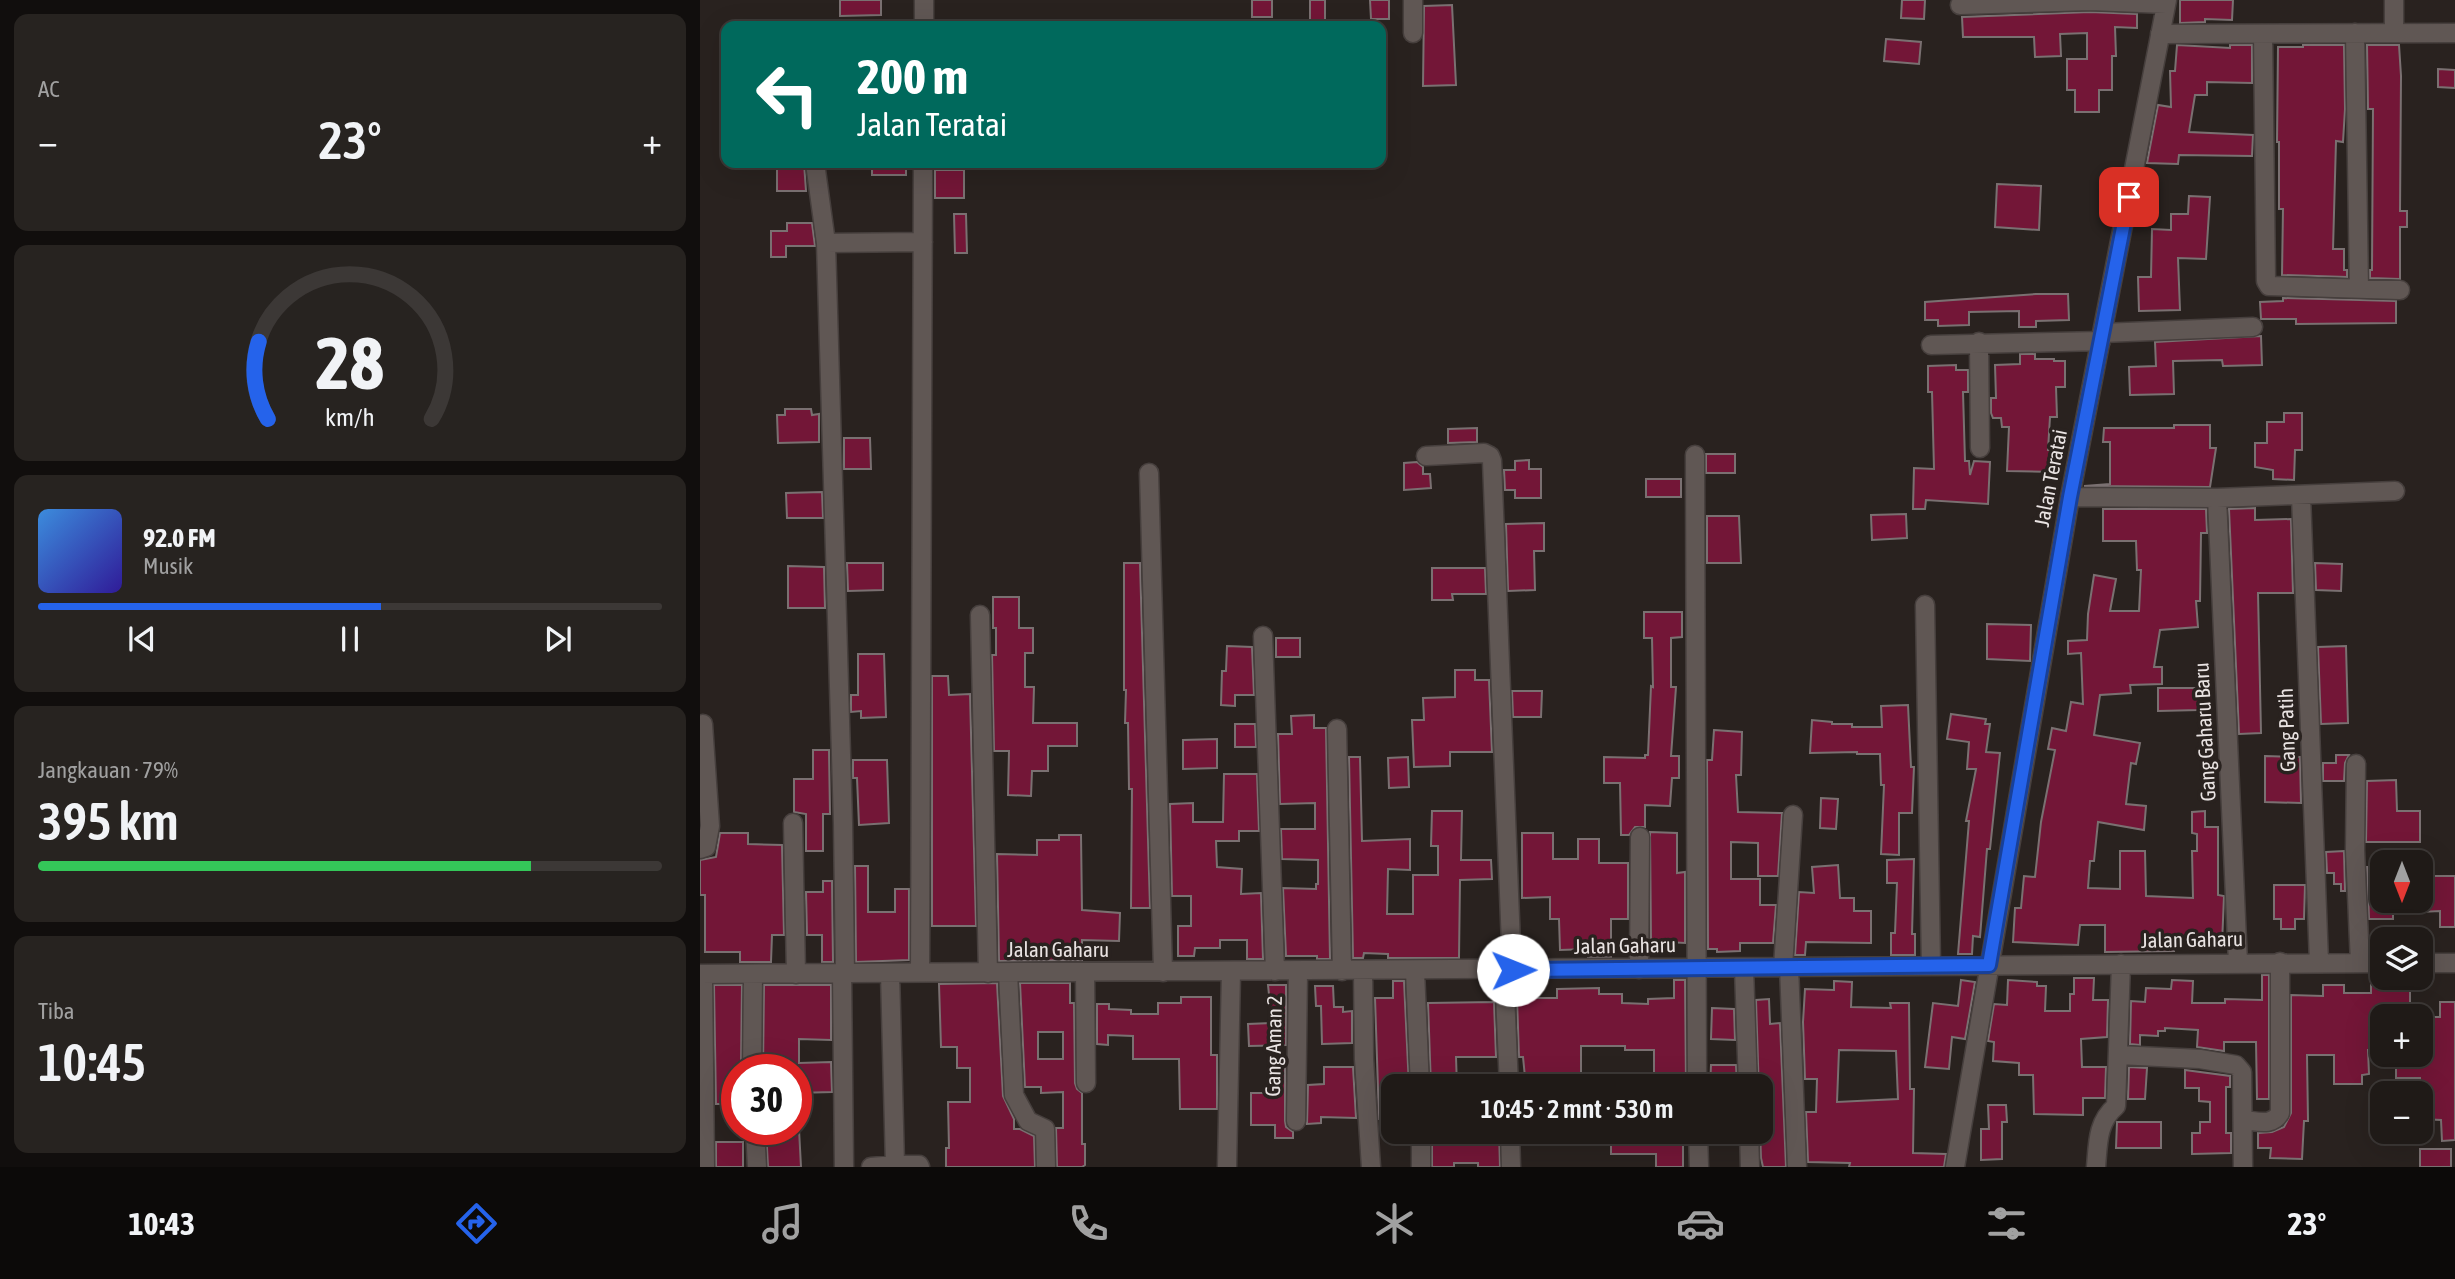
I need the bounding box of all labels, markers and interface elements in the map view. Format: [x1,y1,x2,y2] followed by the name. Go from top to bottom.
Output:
[857,48,968,104] text: 200 m
[742,49,833,140] icon: left
[38,76,60,102] text: AC
[857,106,1007,143] text: Jalan Teratai
[318,110,382,170] text: 23°
[38,119,58,162] text: −
[642,119,662,162] text: +
[2099,167,2159,227] pin
[2110,178,2148,216] icon: arrive
[316,321,384,404] text: 28
[325,403,375,431] text: km/h
[2029,427,2071,528] street label: Jalan Teratai
[143,523,216,553] text: 92.0 FM
[143,553,193,579] text: Musik
[123,620,161,658] icon: previous
[331,620,369,658] icon: pause
[539,620,577,658] icon: next
[2188,662,2220,802] street label: Gang Gaharu Baru
[2273,688,2299,772] street label: Gang Patih
[38,757,178,783] text: Jangkauan · 79%
[38,791,179,851] text: 395 km
[2370,850,2432,914] north arrow
[2370,850,2433,1144] map controls
[2141,926,2243,952] street label: Jalan Gaharu
[2370,927,2433,990] button: layers
[1574,932,1676,958] street label: Jalan Gaharu
[1476,933,1550,1007] position arrow
[1007,937,1109,961] street label: Jalan Gaharu
[1260,995,1286,1097] street label: Gang Aman 2
[38,998,75,1024] text: Tiba
[2370,1004,2433,1067] button: +
[38,1032,146,1092] text: 10:45
[721,1054,812,1145] speed limit sign: 30
[2370,1081,2433,1144] button: −
[1481,1094,1673,1124] text: 10:45 · 2 mnt · 530 m
[452,1199,501,1248] icon: directions
[758,1199,807,1248] icon: music
[1064,1199,1113,1248] icon: phone
[1370,1199,1419,1248] icon: climate
[1676,1199,1725,1248] icon: car
[1982,1199,2031,1248] icon: filters
[128,1205,195,1242] text: 10:43
[2288,1205,2326,1242] text: 23°

